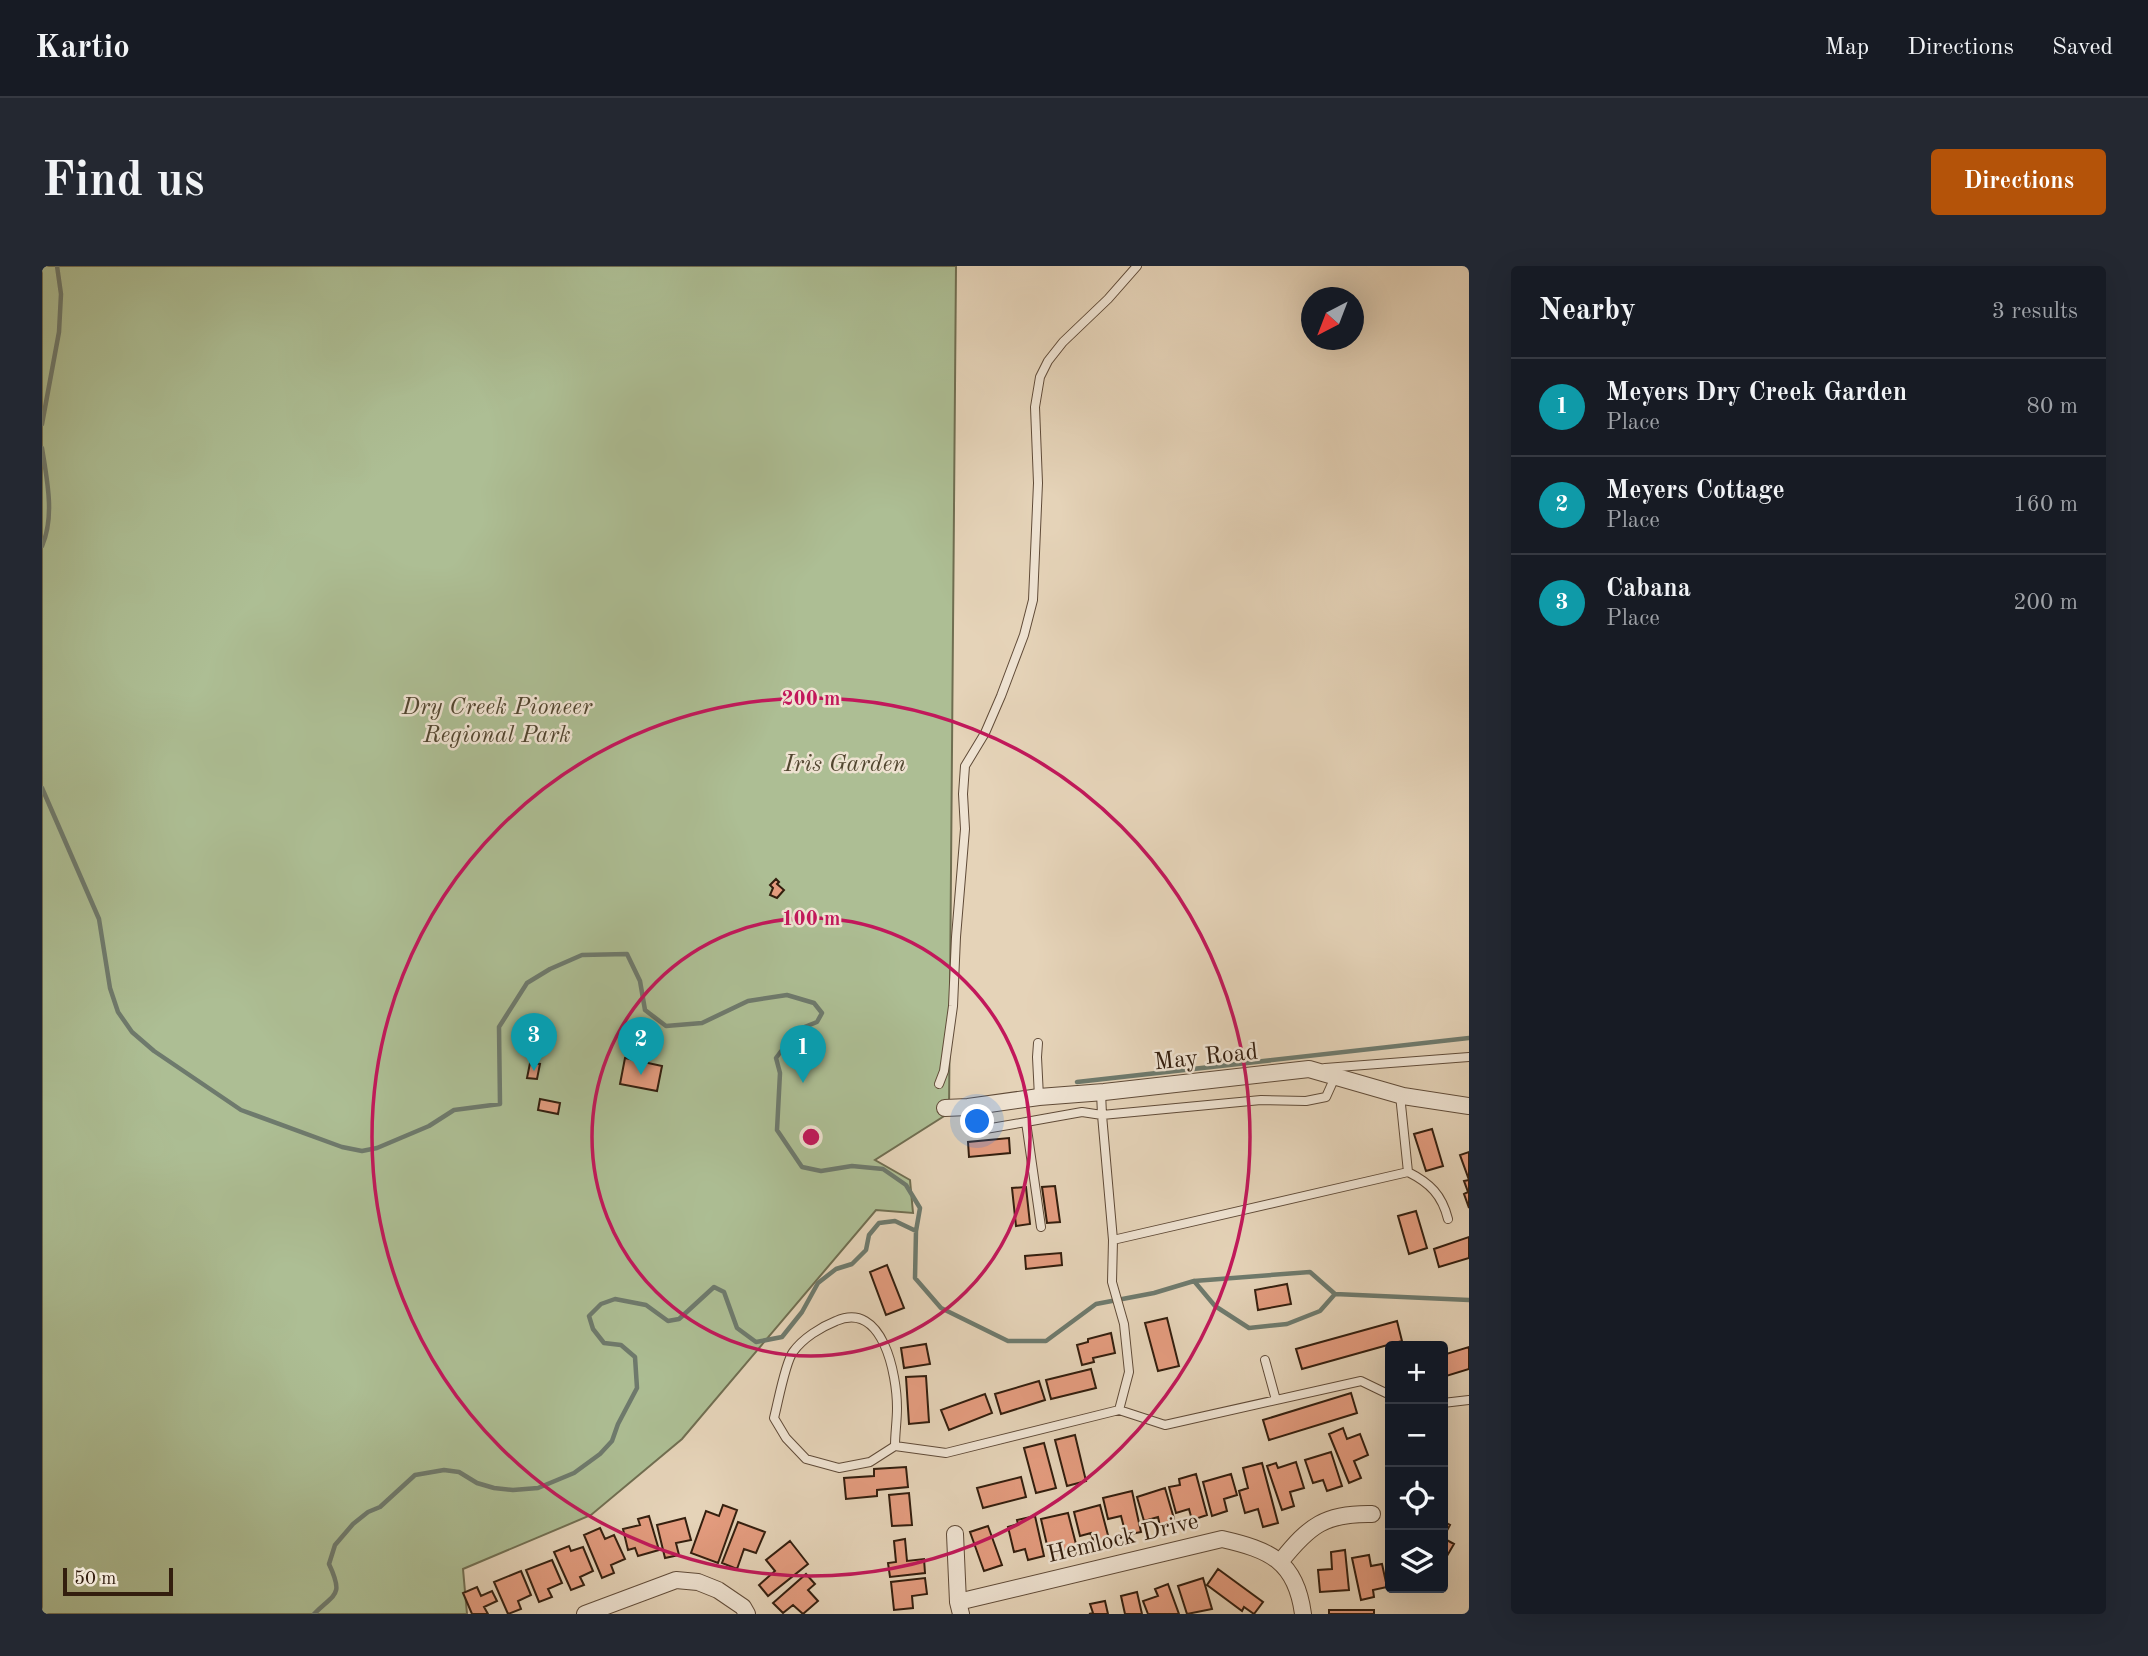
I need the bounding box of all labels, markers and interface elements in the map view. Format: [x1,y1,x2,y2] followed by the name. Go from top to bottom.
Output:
[35,32,130,65] text: Kartio
[1825,36,1869,60] text: Map
[1907,36,2014,60] text: Directions
[2052,36,2113,60] text: Saved
[1931,149,2106,215] button: Directions
[42,158,205,207] text: Find us
[1301,287,1364,350] north arrow
[1539,296,1636,326] text: Nearby
[1992,300,2078,323] text: 3 results
[1606,380,1907,406] text: Meyers Dry Creek Garden
[1555,395,1569,418] text: 1
[2027,395,2078,418] text: 80 m
[1606,411,1660,434] text: Place
[1606,478,1785,504] text: Meyers Cottage
[1555,493,1569,516] text: 2
[2013,493,2078,516] text: 160 m
[1606,509,1660,532] text: Place
[1606,576,1691,602] text: Cabana
[1555,591,1569,614] text: 3
[2013,591,2078,614] text: 200 m
[1606,607,1660,630] text: Place
[781,689,841,710] text: 200 m
[401,696,593,748] park label: Dry Creek Pioneer Regional Park
[783,753,906,777] park label: Iris Garden
[781,909,841,930] text: 100 m
[511,1013,557,1071] pin: 3
[618,1017,664,1075] pin: 2
[780,1025,826,1083] pin: 1
[1153,1041,1259,1075] street label: May Road
[960,1104,994,1138] your location
[799,1125,823,1149] centre of rings
[1385,1341,1448,1593] map controls
[1385,1341,1448,1404] button: +
[1385,1404,1448,1467] button: −
[1385,1467,1448,1530] button: locate
[1045,1510,1201,1568] street label: Hemlock Drive
[1385,1530,1448,1593] button: layers
[63,1565,173,1597] scale bar
[74,1570,116,1589] text: 50 m

